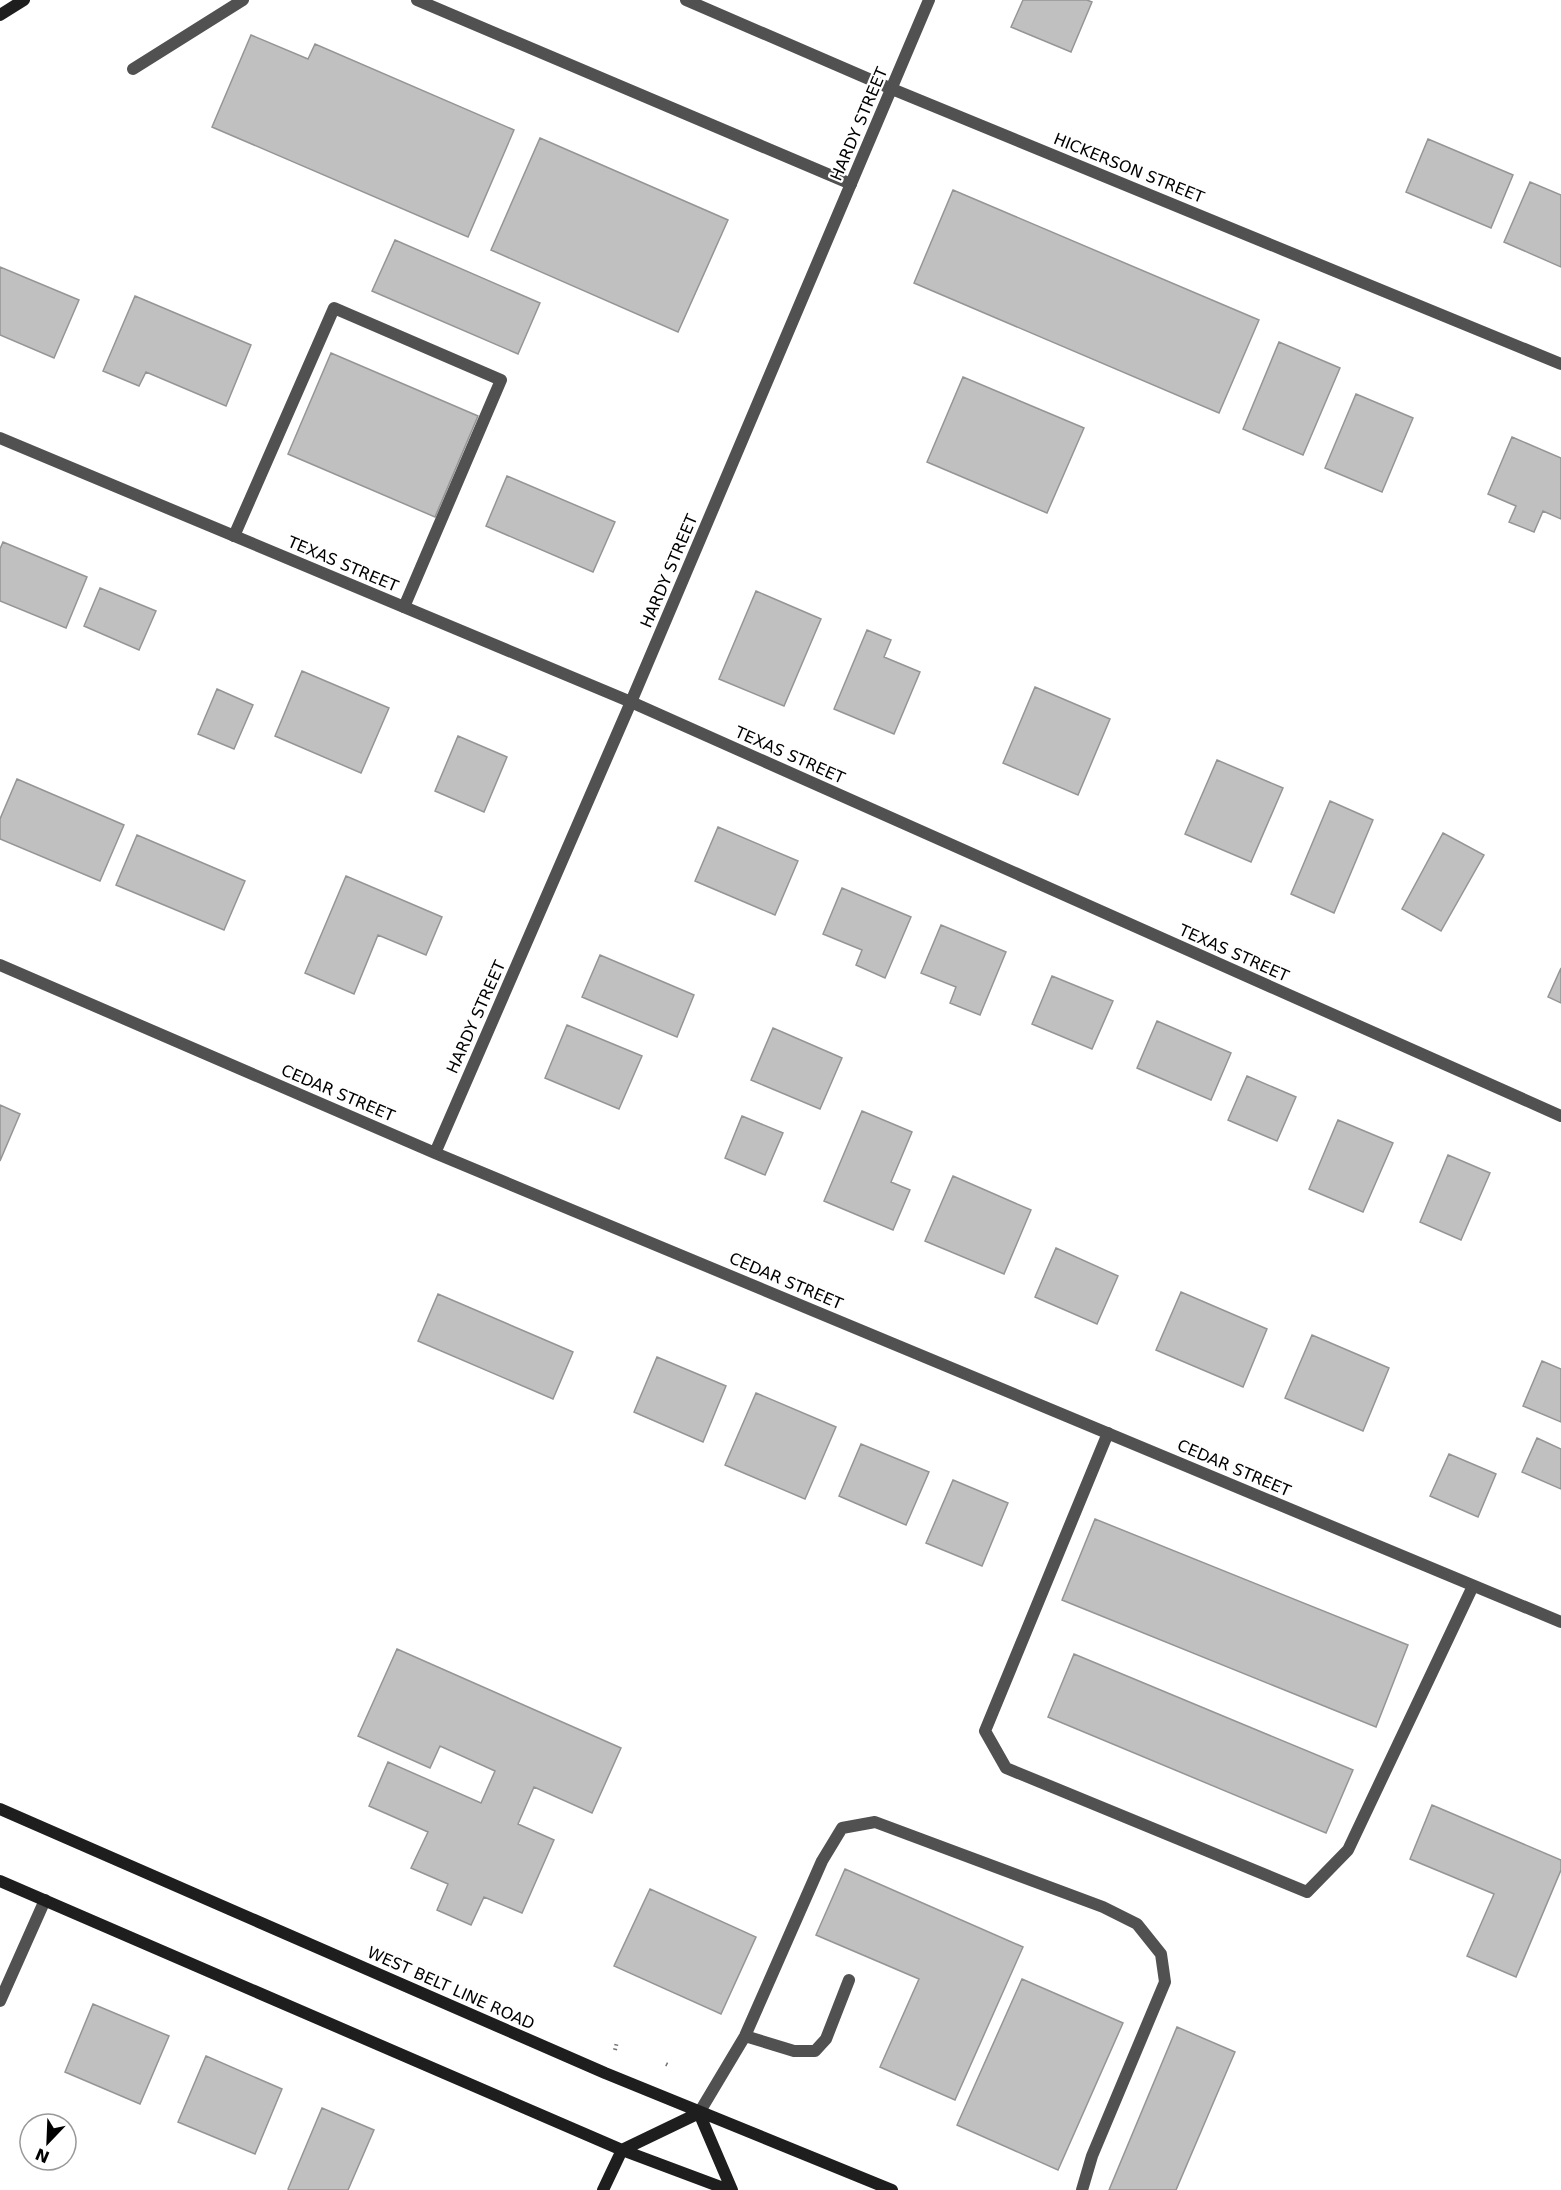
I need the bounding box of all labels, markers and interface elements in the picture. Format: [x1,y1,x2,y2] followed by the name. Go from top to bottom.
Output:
[827,64,892,184] street label: HARDY STREET
[1051,129,1207,207] street label: HICKERSON STREET
[637,511,702,631] street label: HARDY STREET
[284,532,401,596] street label: TEXAS STREET
[731,722,848,788] street label: TEXAS STREET
[1175,920,1292,986] street label: TEXAS STREET
[443,957,509,1076] street label: HARDY STREET
[278,1061,398,1126] street label: CEDAR STREET
[726,1249,846,1314] street label: CEDAR STREET
[1174,1436,1294,1501] street label: CEDAR STREET
[364,1942,538,2034] street label: WEST BELT LINE ROAD
[18,2112,78,2172] north arrow
[32,2144,52,2167] text: N

